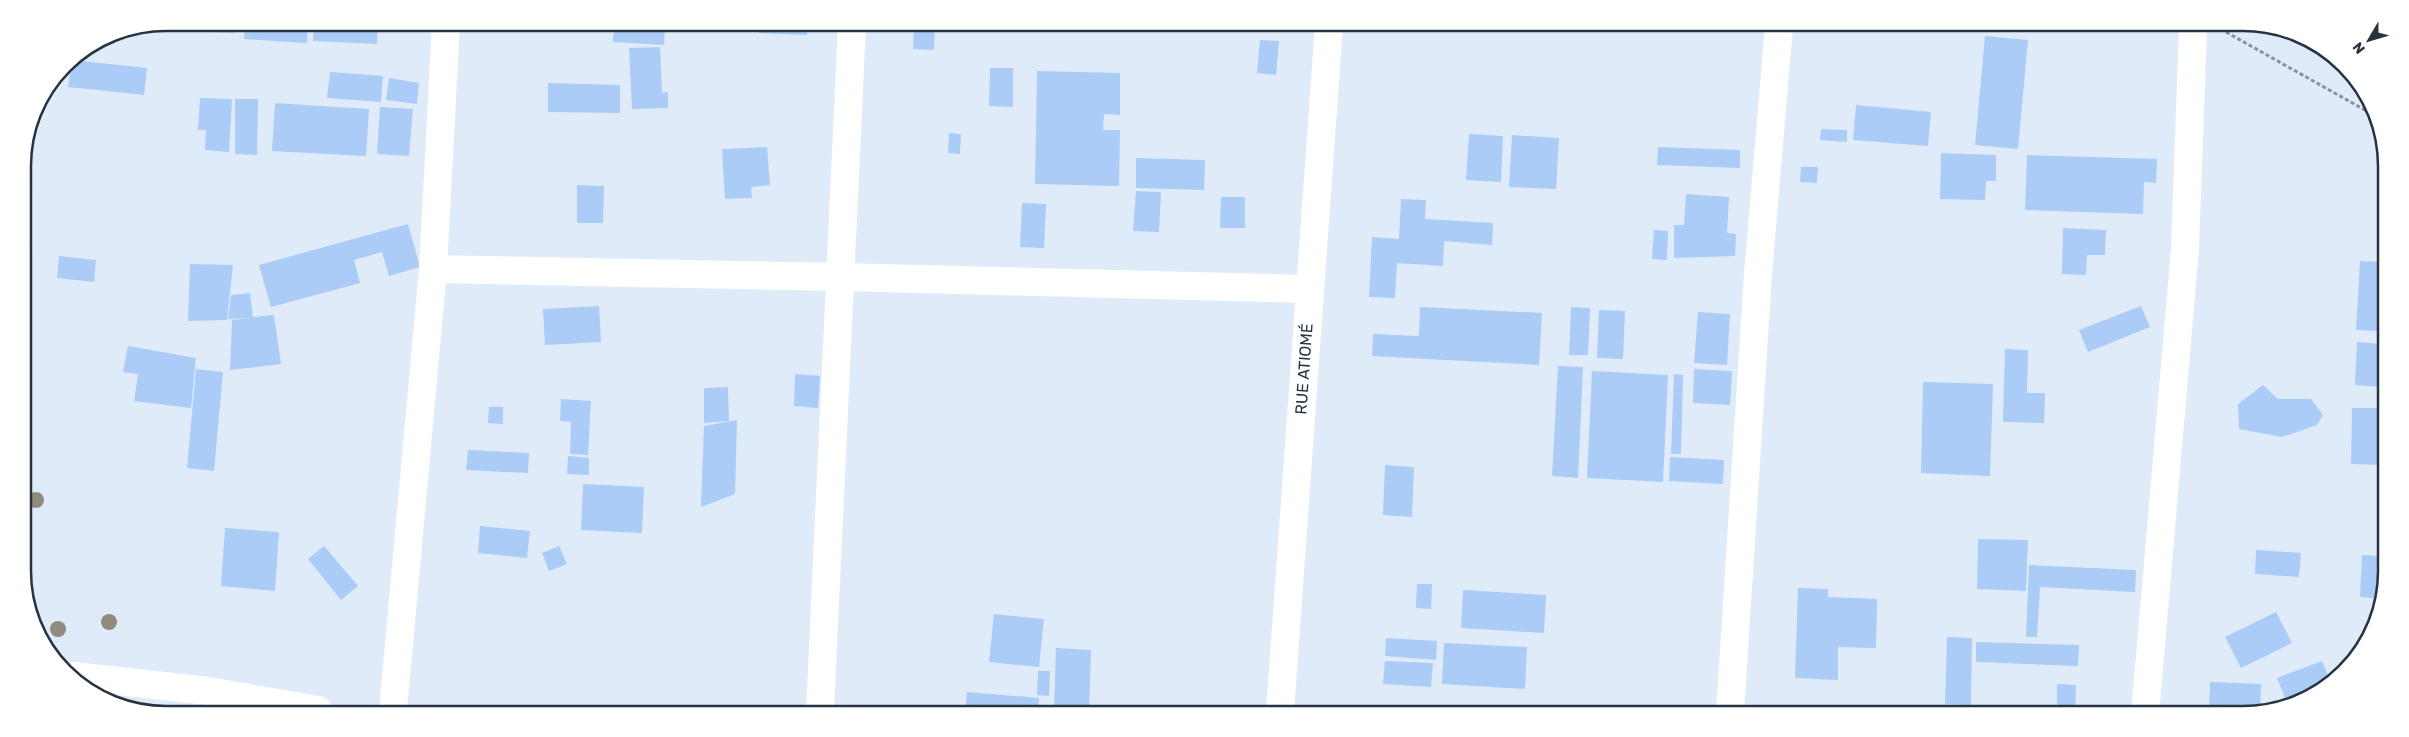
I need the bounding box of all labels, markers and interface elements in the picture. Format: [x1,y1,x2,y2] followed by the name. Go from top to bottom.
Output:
[2344,15,2394,65] north arrow
[2349,38,2369,57] text: N
[1291,323,1317,415] street label: RUE ATIOMÉ

